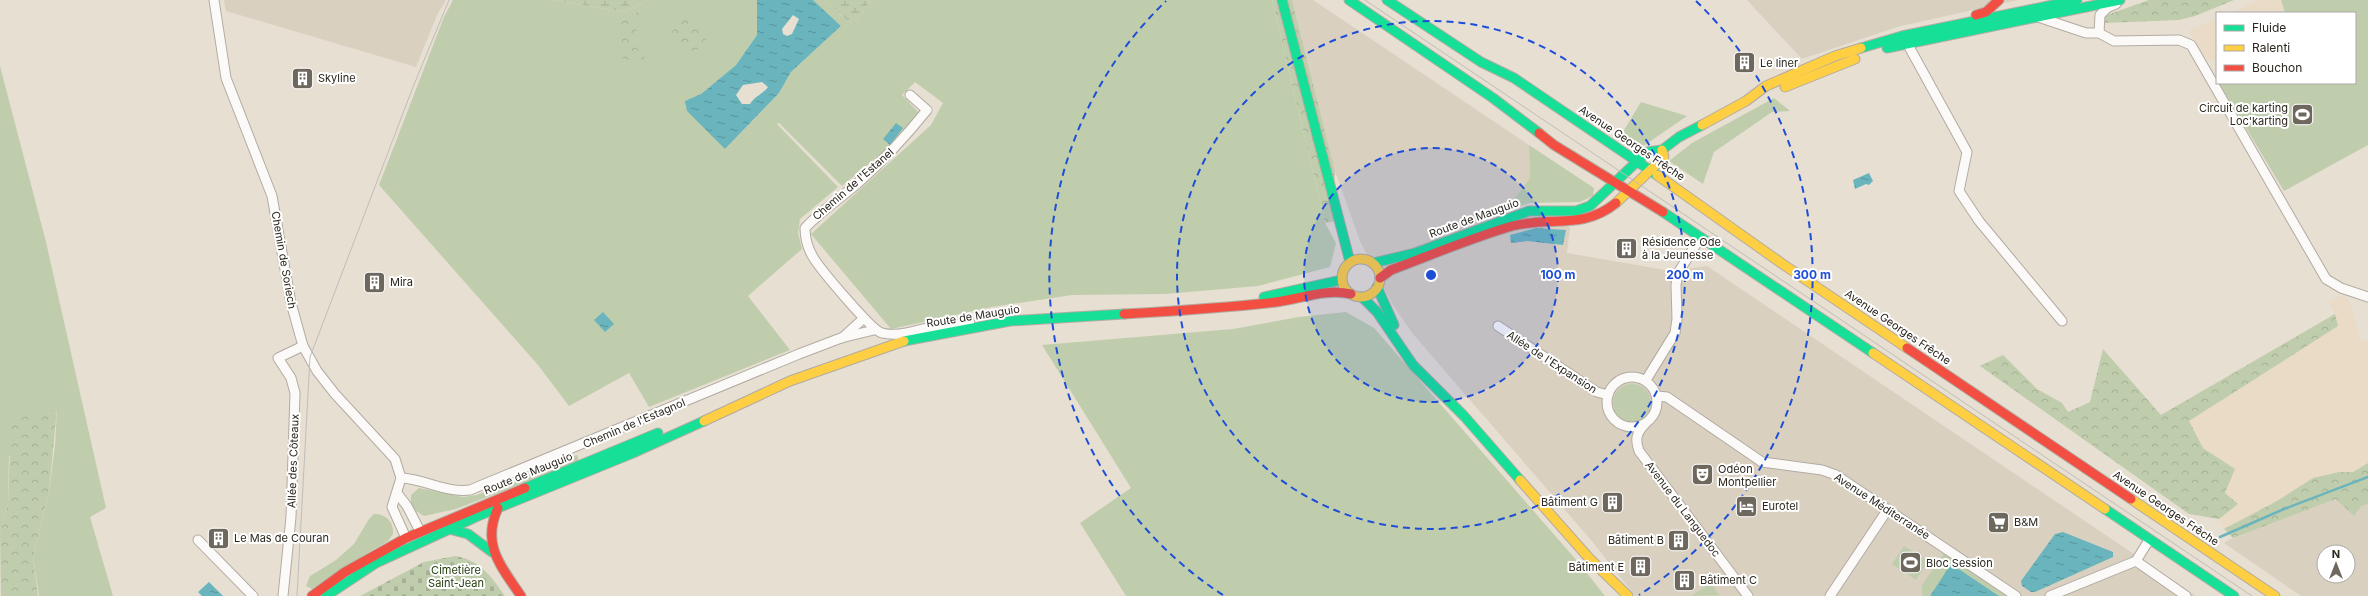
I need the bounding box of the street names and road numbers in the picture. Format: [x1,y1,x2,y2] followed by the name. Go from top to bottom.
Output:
[1576,102,1688,184] street label: Avenue Georges Frêche
[810,145,896,223] street label: Chemin de l'Estanel
[1427,195,1521,241] street label: Route de Mauguio
[269,210,299,310] street label: Chemin de Soriech
[1842,286,1954,368] street label: Avenue Georges Frêche
[925,302,1021,330] street label: Route de Mauguio
[1504,328,1600,396] street label: Allée de l'Expansion
[581,395,687,451] street label: Chemin de l'Estagnol
[284,414,302,508] street label: Allée des Côteaux
[482,449,575,497] street label: Route de Mauguio
[1642,458,1724,560] street label: Avenue du Languedoc
[2110,467,2222,549] street label: Avenue Georges Frêche
[1831,470,1933,542] street label: Avenue Méditerranée

